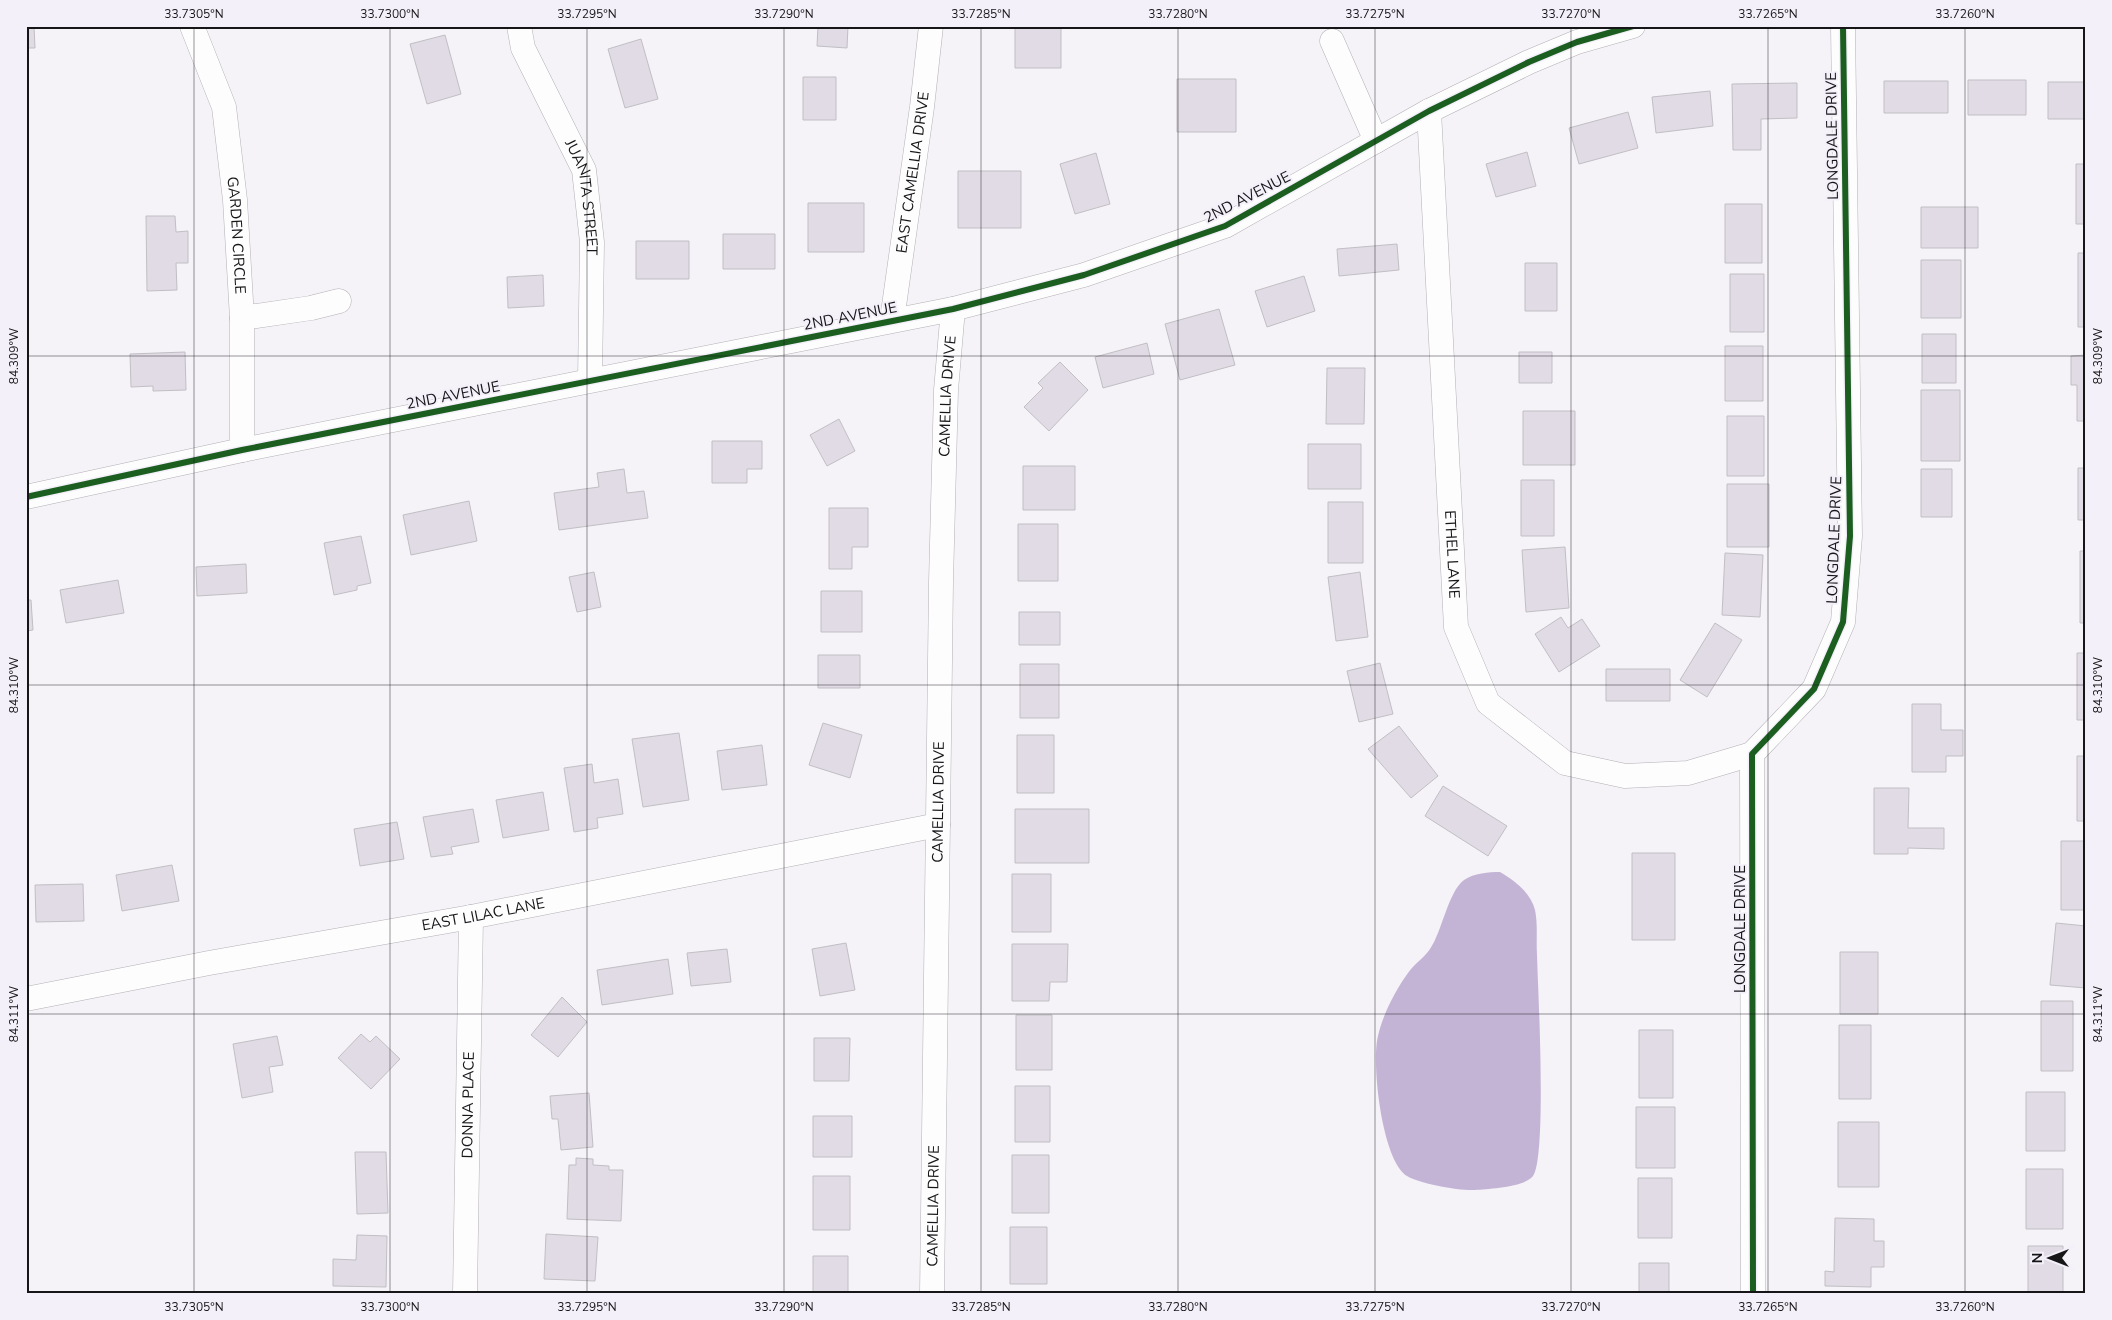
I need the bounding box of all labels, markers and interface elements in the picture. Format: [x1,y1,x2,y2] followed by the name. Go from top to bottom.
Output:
[164,6,224,22] text: 33.7305°N
[360,6,420,22] text: 33.7300°N
[557,6,617,22] text: 33.7295°N
[754,6,814,22] text: 33.7290°N
[951,6,1011,22] text: 33.7285°N
[1148,6,1208,22] text: 33.7280°N
[1345,6,1405,22] text: 33.7275°N
[1541,6,1601,22] text: 33.7270°N
[1738,6,1798,22] text: 33.7265°N
[1935,6,1995,22] text: 33.7260°N
[1821,72,1843,200] street label: LONGDALE DRIVE
[892,91,934,254] street label: EAST CAMELLIA DRIVE
[560,135,602,255] street label: JUANITA STREET
[1200,167,1294,227] street label: 2ND AVENUE
[222,175,251,295] street label: GARDEN CIRCLE
[801,297,899,335] street label: 2ND AVENUE
[6,328,22,384] text: 84.309°W
[2090,328,2106,384] text: 84.309°W
[934,335,961,457] street label: CAMELLIA DRIVE
[404,376,502,414] street label: 2ND AVENUE
[1822,476,1846,604] street label: LONGDALE DRIVE
[1440,510,1464,599] street label: ETHEL LANE
[6,657,22,713] text: 84.310°W
[2090,657,2106,713] text: 84.310°W
[927,741,949,863] street label: CAMELLIA DRIVE
[1730,865,1750,993] street label: LONGDALE DRIVE
[420,893,546,935] street label: EAST LILAC LANE
[6,986,22,1042] text: 84.311°W
[2090,986,2106,1042] text: 84.311°W
[457,1052,479,1158] street label: DONNA PLACE
[922,1145,944,1267] street label: CAMELLIA DRIVE
[2024,1232,2074,1282] north arrow
[2028,1253,2047,1263] text: N
[164,1299,224,1315] text: 33.7305°N
[360,1299,420,1315] text: 33.7300°N
[557,1299,617,1315] text: 33.7295°N
[754,1299,814,1315] text: 33.7290°N
[951,1299,1011,1315] text: 33.7285°N
[1148,1299,1208,1315] text: 33.7280°N
[1345,1299,1405,1315] text: 33.7275°N
[1541,1299,1601,1315] text: 33.7270°N
[1738,1299,1798,1315] text: 33.7265°N
[1935,1299,1995,1315] text: 33.7260°N

